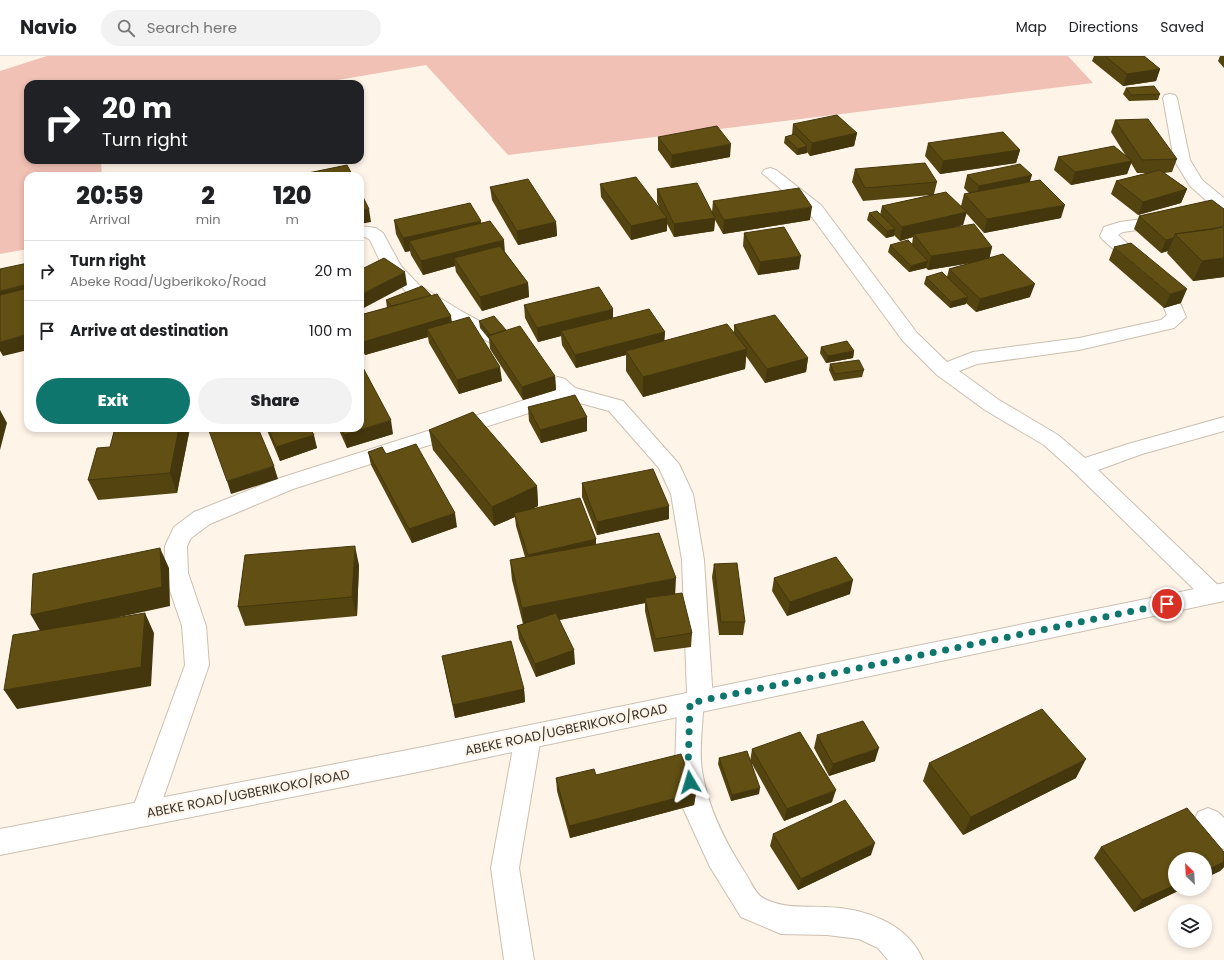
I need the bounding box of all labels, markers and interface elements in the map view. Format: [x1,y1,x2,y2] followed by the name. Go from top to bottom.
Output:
[101,10,381,46] search box
[20,14,77,41] text: Navio
[115,17,137,39] icon: search
[147,17,237,38] text: Search here
[1016,17,1047,37] text: Map
[1069,17,1138,37] text: Directions
[1160,17,1204,37] text: Saved
[102,89,172,128] text: 20 m
[36,96,88,148] icon: right
[102,127,188,152] text: Turn right
[76,179,143,212] text: 20:59
[201,179,215,212] text: 2
[273,179,312,212] text: 120
[89,210,130,229] text: Arrival
[196,210,221,229] text: min
[286,210,299,229] text: m
[70,250,146,271] text: Turn right
[36,260,58,282] icon: right
[314,260,352,281] text: 20 m
[70,272,266,291] text: Abeke Road/Ugberikoko/Road
[36,320,58,342] icon: arrive
[70,320,228,341] text: Arrive at destination
[309,320,352,341] text: 100 m
[36,378,190,424] button: Exit
[198,378,352,424] button: Share
[1150,587,1184,621] pin
[1156,593,1178,615] icon: arrive
[463,699,669,760] street label: ABEKE ROAD/UGBERIKOKO/ROAD
[669,761,711,803] position arrow
[145,764,351,823] street label: ABEKE ROAD/UGBERIKOKO/ROAD
[1168,852,1212,896] north arrow
[1168,852,1212,948] map controls
[1168,904,1212,948] button: layers

